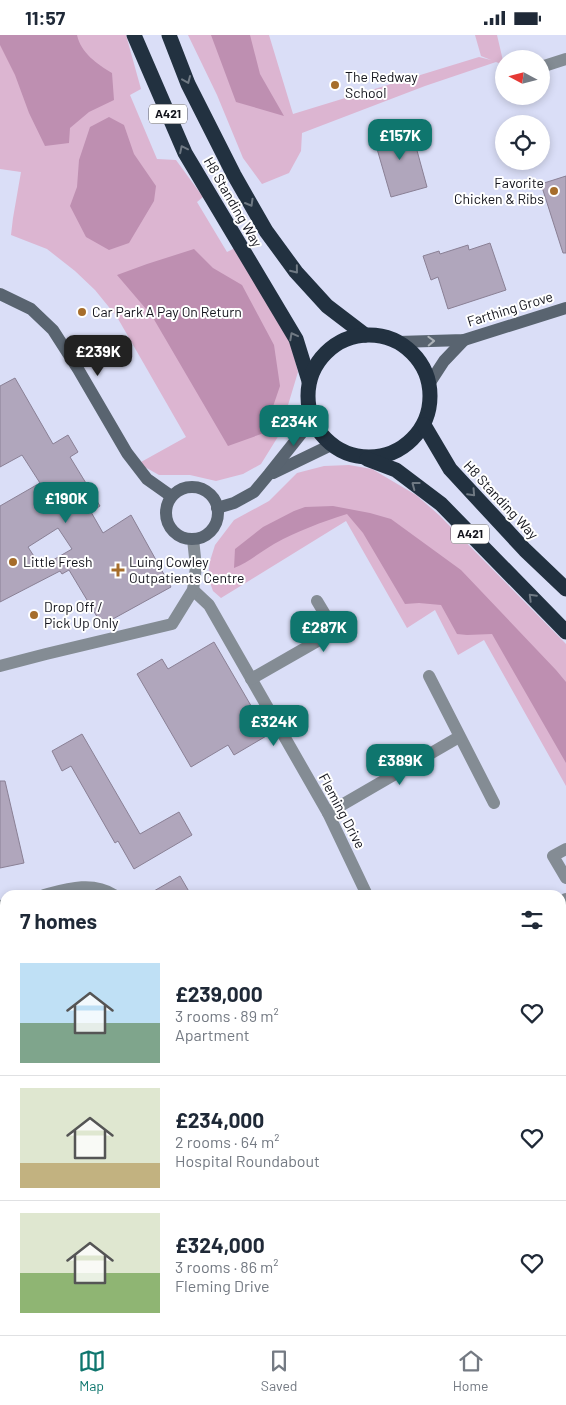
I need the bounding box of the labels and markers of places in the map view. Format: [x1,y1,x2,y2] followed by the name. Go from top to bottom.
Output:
[345,68,418,101] place label: The Redway School
[329,79,341,91] marker: The Redway School
[365,119,435,161] pin: £157K
[454,174,544,207] place label: Favorite Chicken & Ribs
[548,185,560,197] marker: Favorite Chicken & Ribs
[92,303,242,320] place label: Car Park A Pay On Return
[76,306,88,318] marker: Car Park A Pay On Return
[63,335,133,377] pin: £239K
[259,405,329,447] pin: £234K
[31,481,101,524] pin: £190K
[23,553,93,570] place label: Little Fresh
[129,553,245,586] place label: Luing Cowley Outpatients Centre
[7,556,19,568] marker: Little Fresh
[111,563,125,577] marker: Luing Cowley Outpatients Centre
[44,598,119,631] place label: Drop Off / Pick Up Only
[28,609,40,621] marker: Drop Off / Pick Up Only
[289,611,359,653] pin: £287K
[239,705,309,747] pin: £324K
[365,743,435,786] pin: £389K

